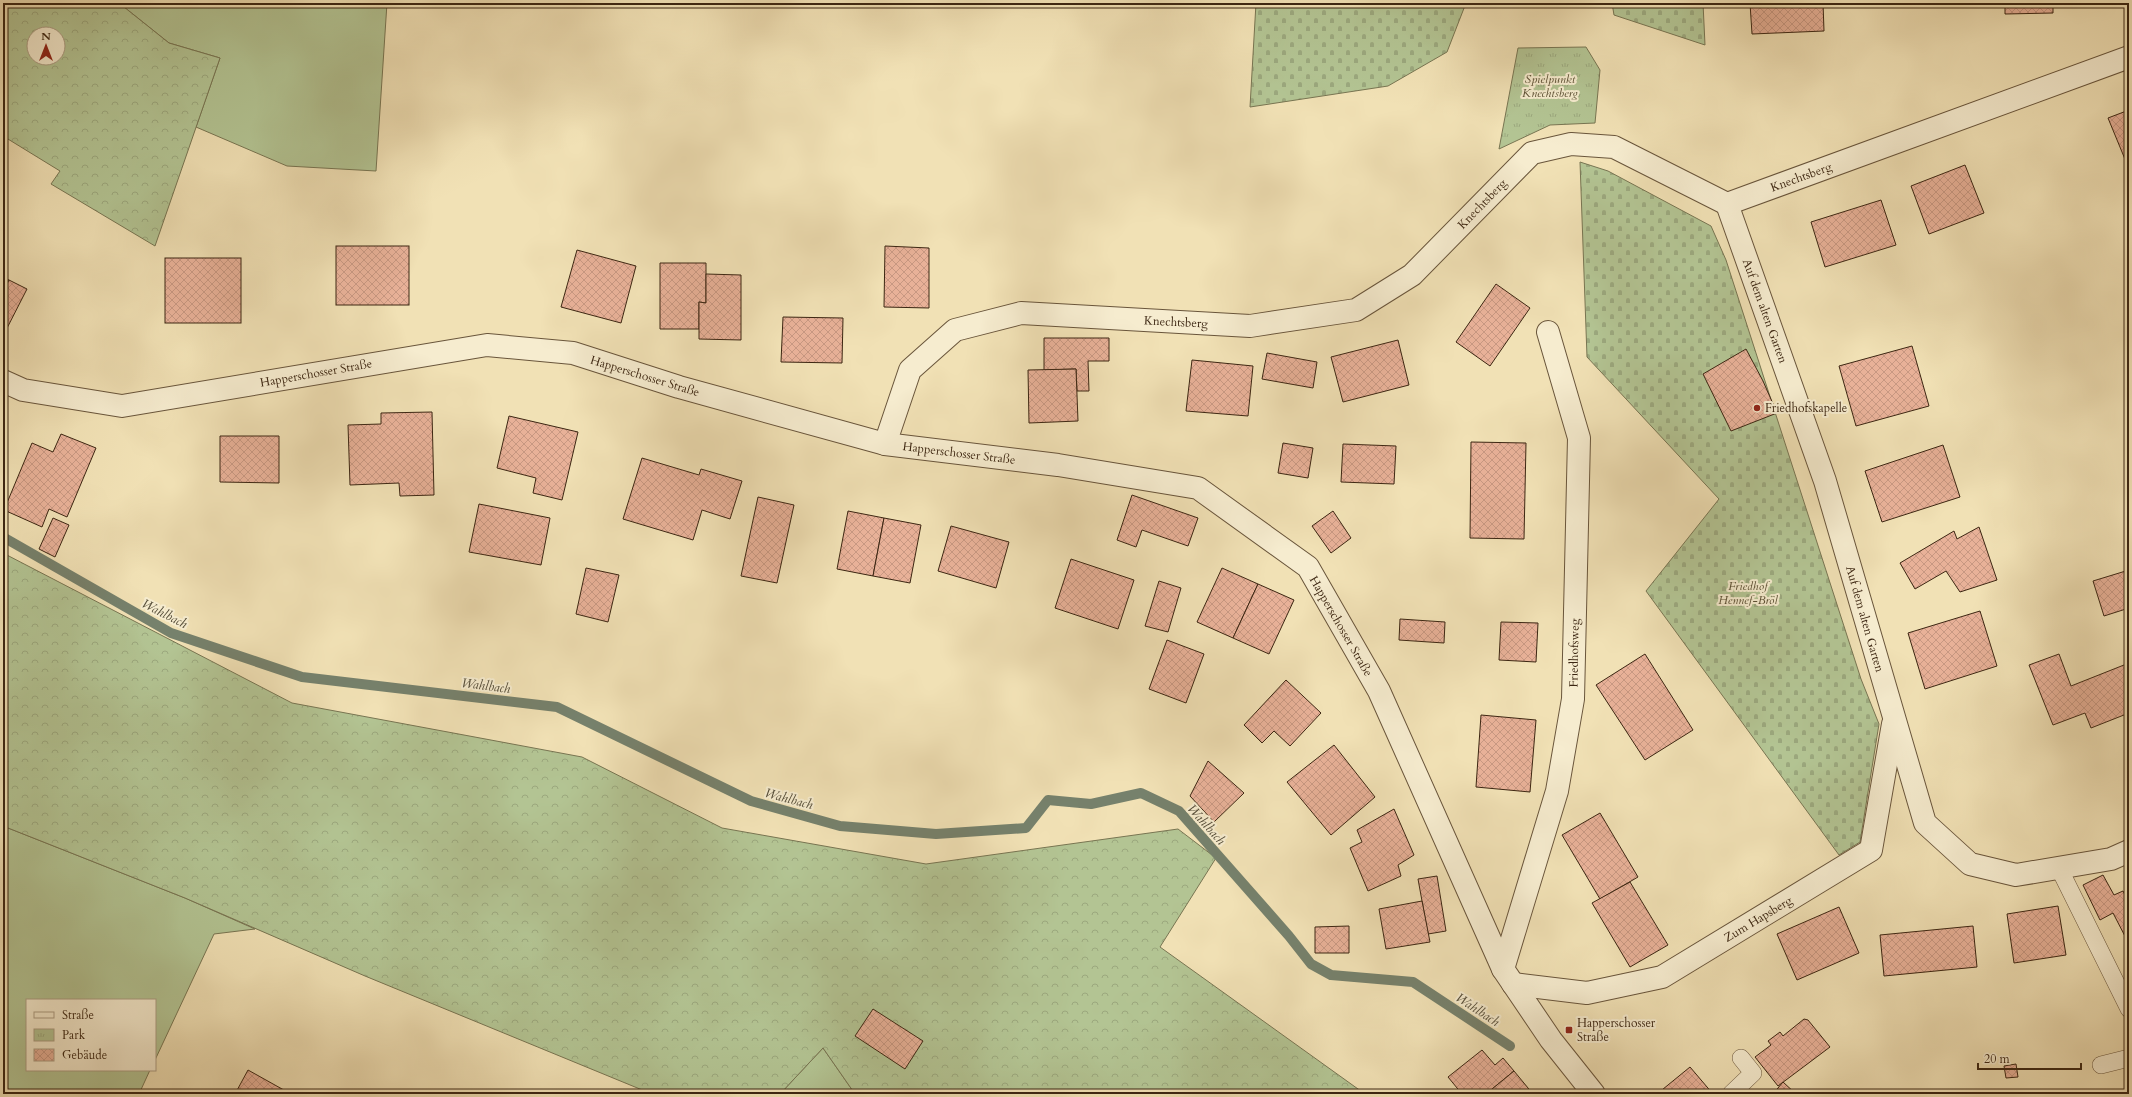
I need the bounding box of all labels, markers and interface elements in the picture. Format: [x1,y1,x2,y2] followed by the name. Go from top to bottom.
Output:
[26,26,66,66] north arrow
[41,29,51,44] text: N
[1522,71,1579,101] park label: Spielpunkt Knechtsberg
[1768,158,1834,195] street label: Knechtsberg
[1454,175,1510,233] street label: Knechtsberg
[1739,257,1791,366] street label: Auf dem alten Garten
[1144,312,1209,332] street label: Knechtsberg
[588,352,702,400] street label: Happerschosser Straße
[259,355,373,391] street label: Happerschosser Straße
[1765,400,1847,416] place label: Friedhofskapelle
[1752,403,1762,413] marker: Friedhofskapelle
[902,438,1016,468] street label: Happerschosser Straße
[1842,564,1888,674] street label: Auf dem alten Garten
[1306,573,1376,679] street label: Happerschosser Straße
[1718,578,1778,608] park label: Friedhof Hennef-Bröl
[139,595,191,633] water label: Wahlbach
[1565,618,1583,688] street label: Friedhofsweg
[460,674,512,698] water label: Wahlbach
[763,784,816,814] water label: Wahlbach
[1183,800,1230,850] water label: Wahlbach
[1721,892,1795,946] street label: Zum Hapsberg
[1452,989,1504,1031] water label: Wahlbach
[26,999,156,1071] legend
[62,1007,94,1023] text: Straße
[1577,1015,1656,1045] place label: Happerschosser Straße
[1564,1025,1574,1035] marker: Happerschosser Straße
[62,1027,86,1043] text: Park
[1978,1045,2081,1071] scale bar
[62,1047,107,1063] text: Gebäude
[1984,1051,2011,1067] text: 20 m

